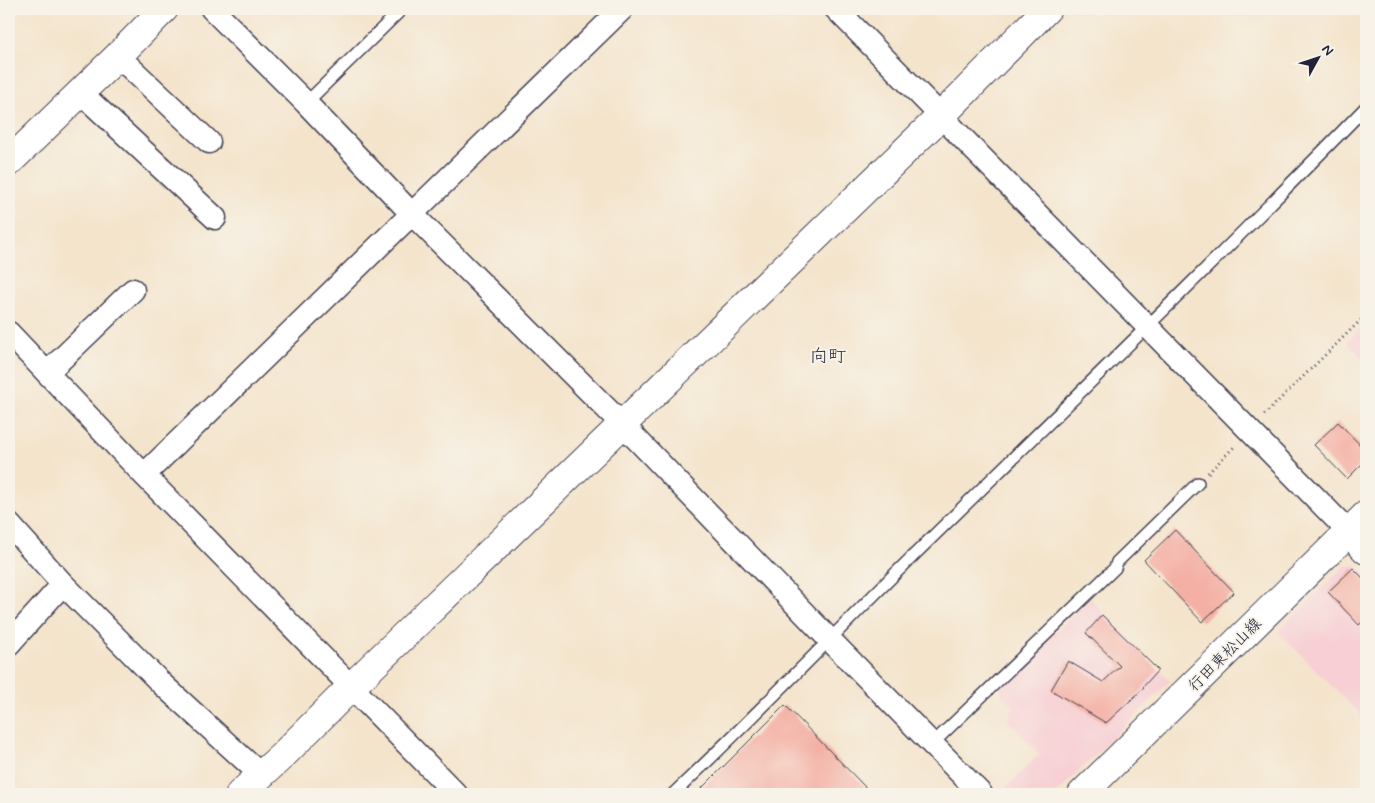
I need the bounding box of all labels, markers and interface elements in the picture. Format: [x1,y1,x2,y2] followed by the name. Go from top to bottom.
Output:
[1292,32,1342,82] north arrow
[1317,41,1337,60] text: N
[810,345,846,369] district label: 向町
[1184,614,1266,696] street label: 行田東松山線

